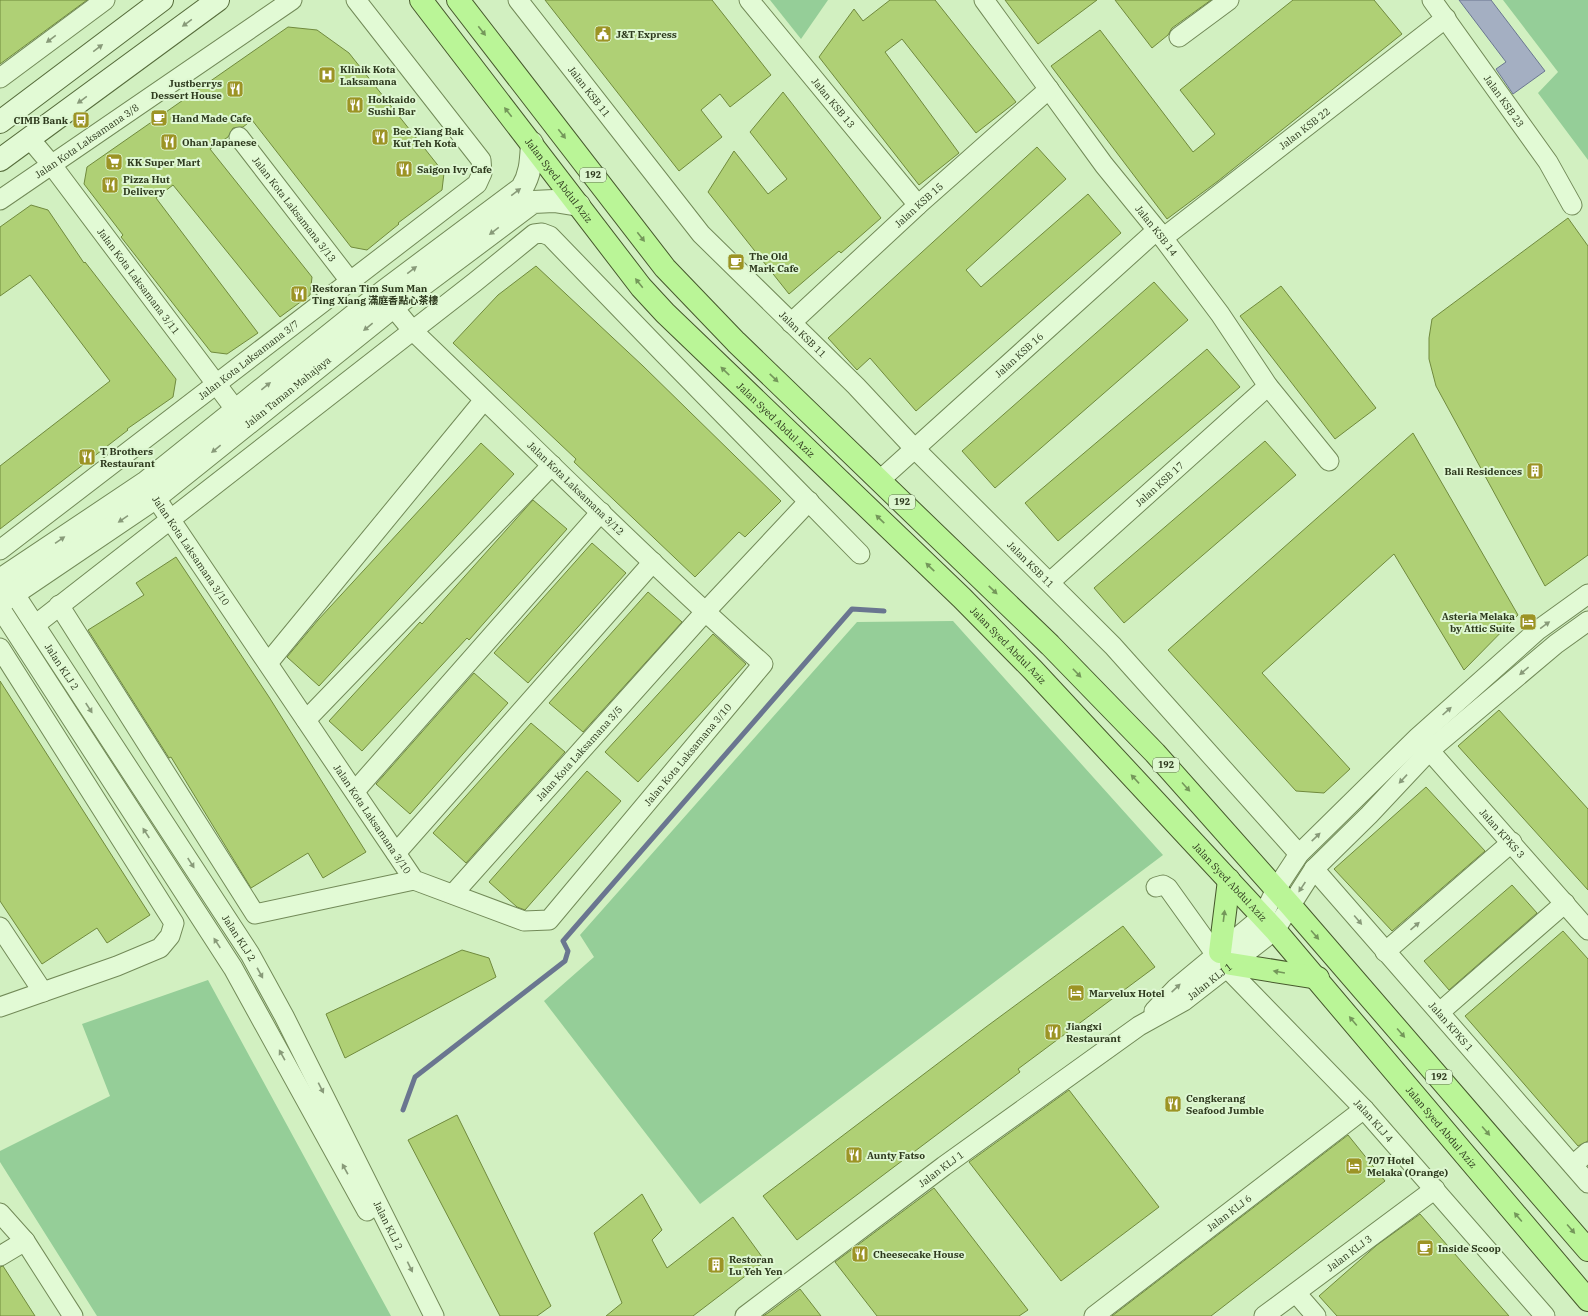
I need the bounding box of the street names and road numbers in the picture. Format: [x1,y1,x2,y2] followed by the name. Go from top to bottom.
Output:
[565,64,613,120] street label: Jalan KSB 11
[1481,72,1527,130] street label: Jalan KSB 23
[809,75,858,131] street label: Jalan KSB 13
[32,101,142,181] street label: Jalan Kota Laksamana 3/8
[1276,105,1333,152] street label: Jalan KSB 22
[522,136,595,225] street label: Jalan Syed Abdul Aziz
[249,154,339,265] street label: Jalan Kota Laksamana 3/13
[580,168,606,182] road number: 192
[892,180,946,231] street label: Jalan KSB 15
[1132,203,1180,259] street label: Jalan KSB 14
[94,226,183,337] street label: Jalan Kota Laksamana 3/11
[776,308,829,360] street label: Jalan KSB 11
[196,317,302,403] street label: Jalan Kota Laksamana 3/7
[992,330,1046,380] street label: Jalan KSB 16
[242,353,334,431] street label: Jalan Taman Mahajaya
[734,380,817,460] street label: Jalan Syed Abdul Aziz
[525,439,627,538] street label: Jalan Kota Laksamana 3/12
[1133,459,1187,509] street label: Jalan KSB 17
[149,493,232,608] street label: Jalan Kota Laksamana 3/10
[889,495,915,509] road number: 192
[1004,539,1057,591] street label: Jalan KSB 11
[967,604,1049,687] street label: Jalan Syed Abdul Aziz
[42,641,82,693] street label: Jalan KLJ 2
[641,701,734,809] street label: Jalan Kota Laksamana 3/10
[533,703,625,804] street label: Jalan Kota Laksamana 3/5
[1153,758,1179,772] road number: 192
[331,762,414,876] street label: Jalan Kota Laksamana 3/10
[1477,806,1527,861] street label: Jalan KPKS 3
[1190,840,1270,924] street label: Jalan Syed Abdul Aziz
[219,912,259,964] street label: Jalan KLJ 2
[1185,960,1235,1003] street label: Jalan KLJ 1
[1426,999,1476,1054] street label: Jalan KPKS 1
[1426,1070,1452,1084] road number: 192
[1403,1084,1480,1171] street label: Jalan Syed Abdul Aziz
[1351,1096,1396,1145] street label: Jalan KLJ 4
[916,1148,966,1190] street label: Jalan KLJ 1
[1204,1192,1254,1234] street label: Jalan KLJ 6
[370,1199,406,1252] street label: Jalan KLJ 2
[1324,1232,1375,1274] street label: Jalan KLJ 3

